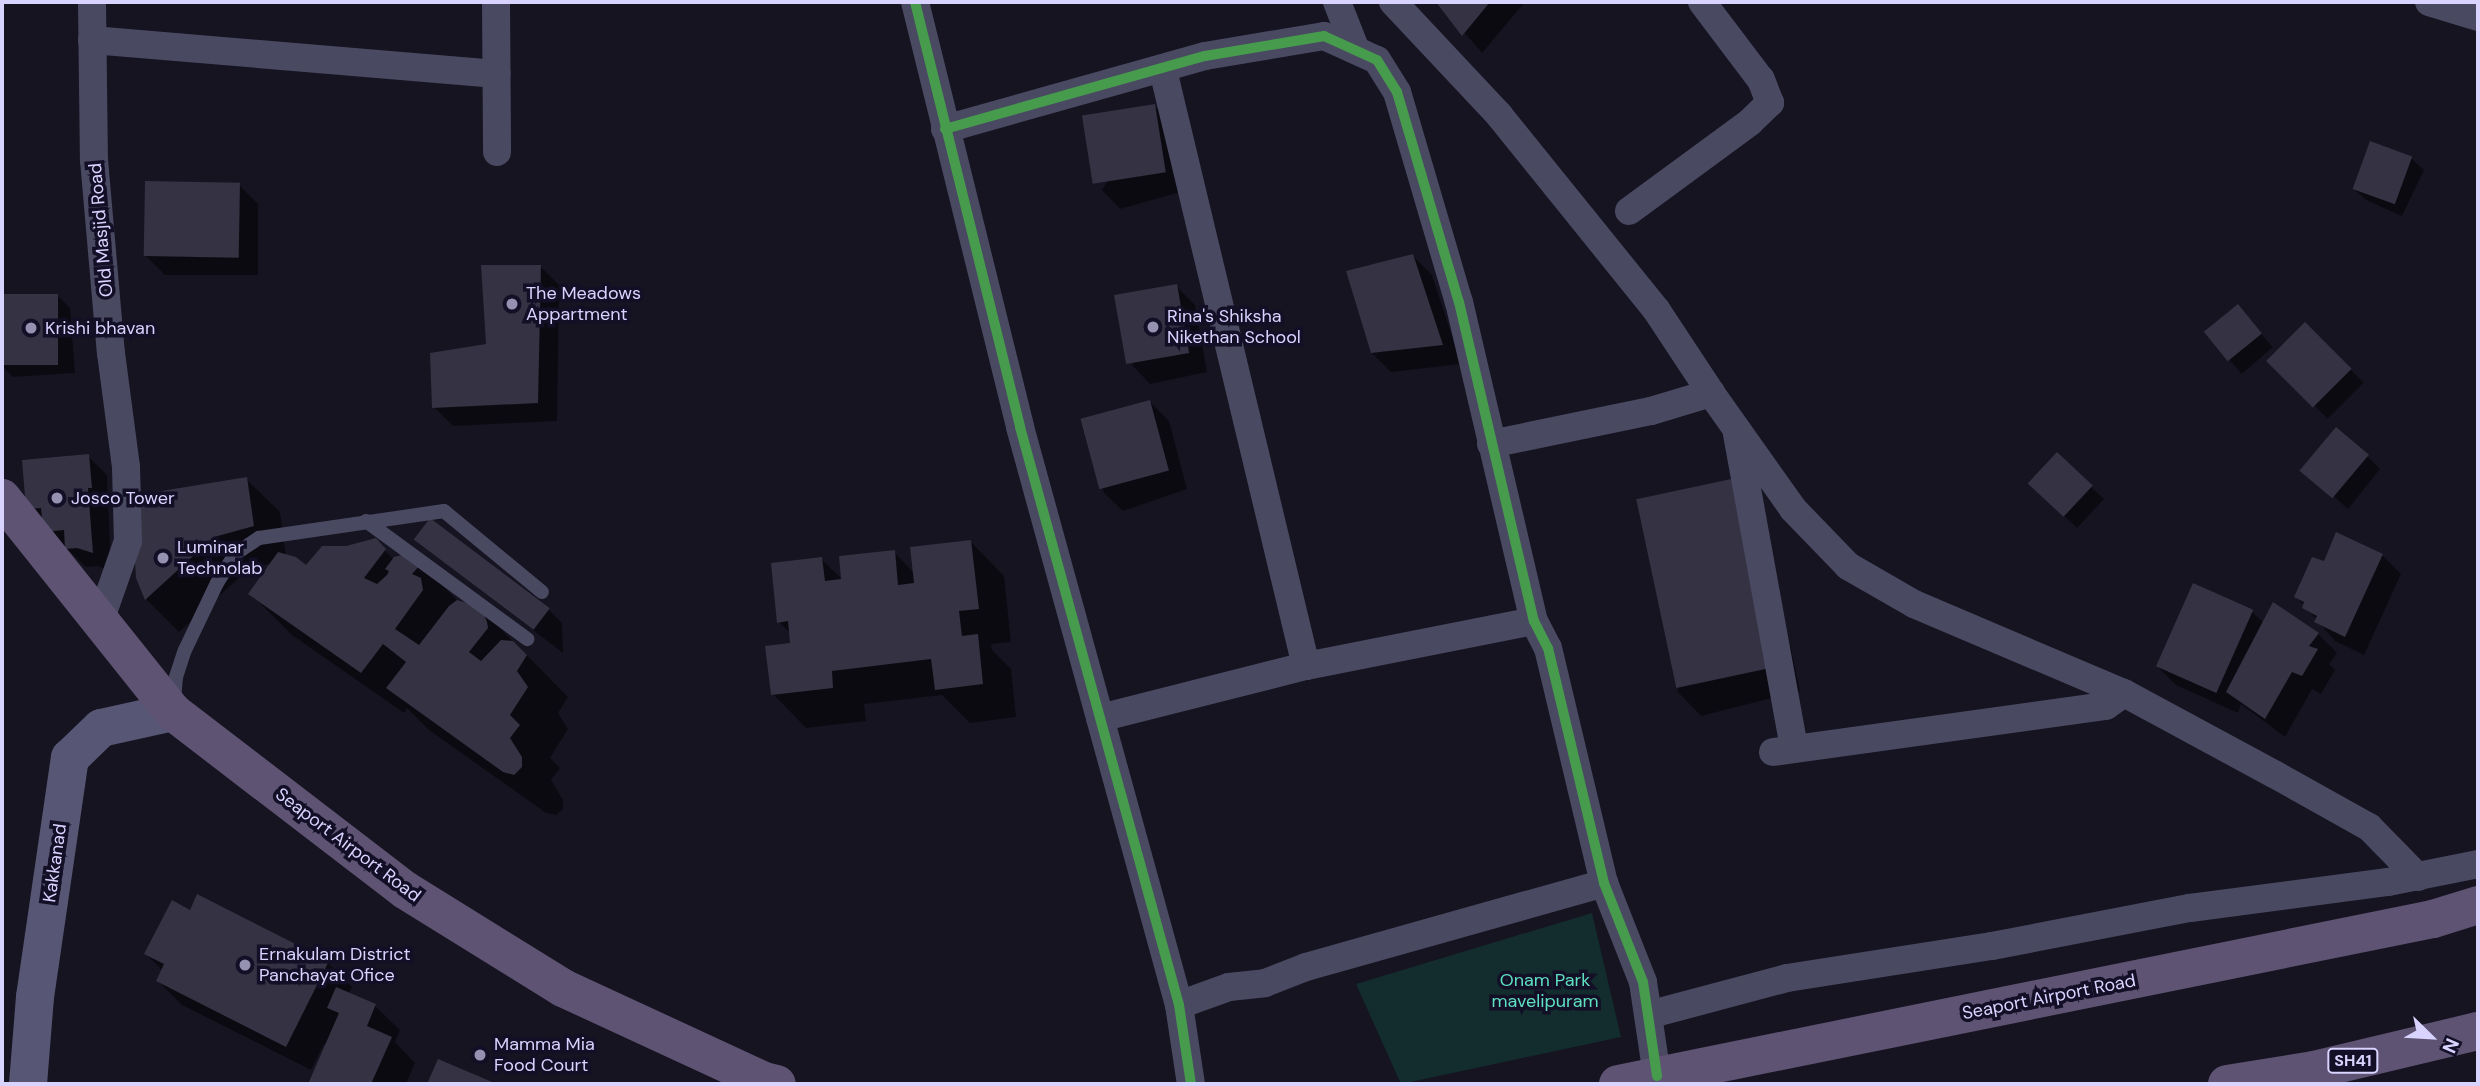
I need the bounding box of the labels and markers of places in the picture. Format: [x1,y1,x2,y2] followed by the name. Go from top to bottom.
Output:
[526,283,641,326] place label: The Meadows Appartment
[504,296,520,312] marker: The Meadows Appartment
[1167,306,1301,348] place label: Rina's Shiksha Nikethan School
[45,317,155,339] place label: Krishi bhavan
[1145,319,1161,335] marker: Rina's Shiksha Nikethan School
[23,320,39,336] marker: Krishi bhavan
[71,487,175,509] place label: Josco Tower
[49,490,65,506] marker: Josco Tower
[177,537,262,580] place label: Luminar Technolab
[155,550,171,566] marker: Luminar Technolab
[259,944,410,986] place label: Ernakulam District Panchayat Ofice
[237,957,253,973] marker: Ernakulam District Panchayat Ofice
[494,1034,595,1076] place label: Mamma Mia Food Court
[472,1047,488,1063] marker: Mamma Mia Food Court

